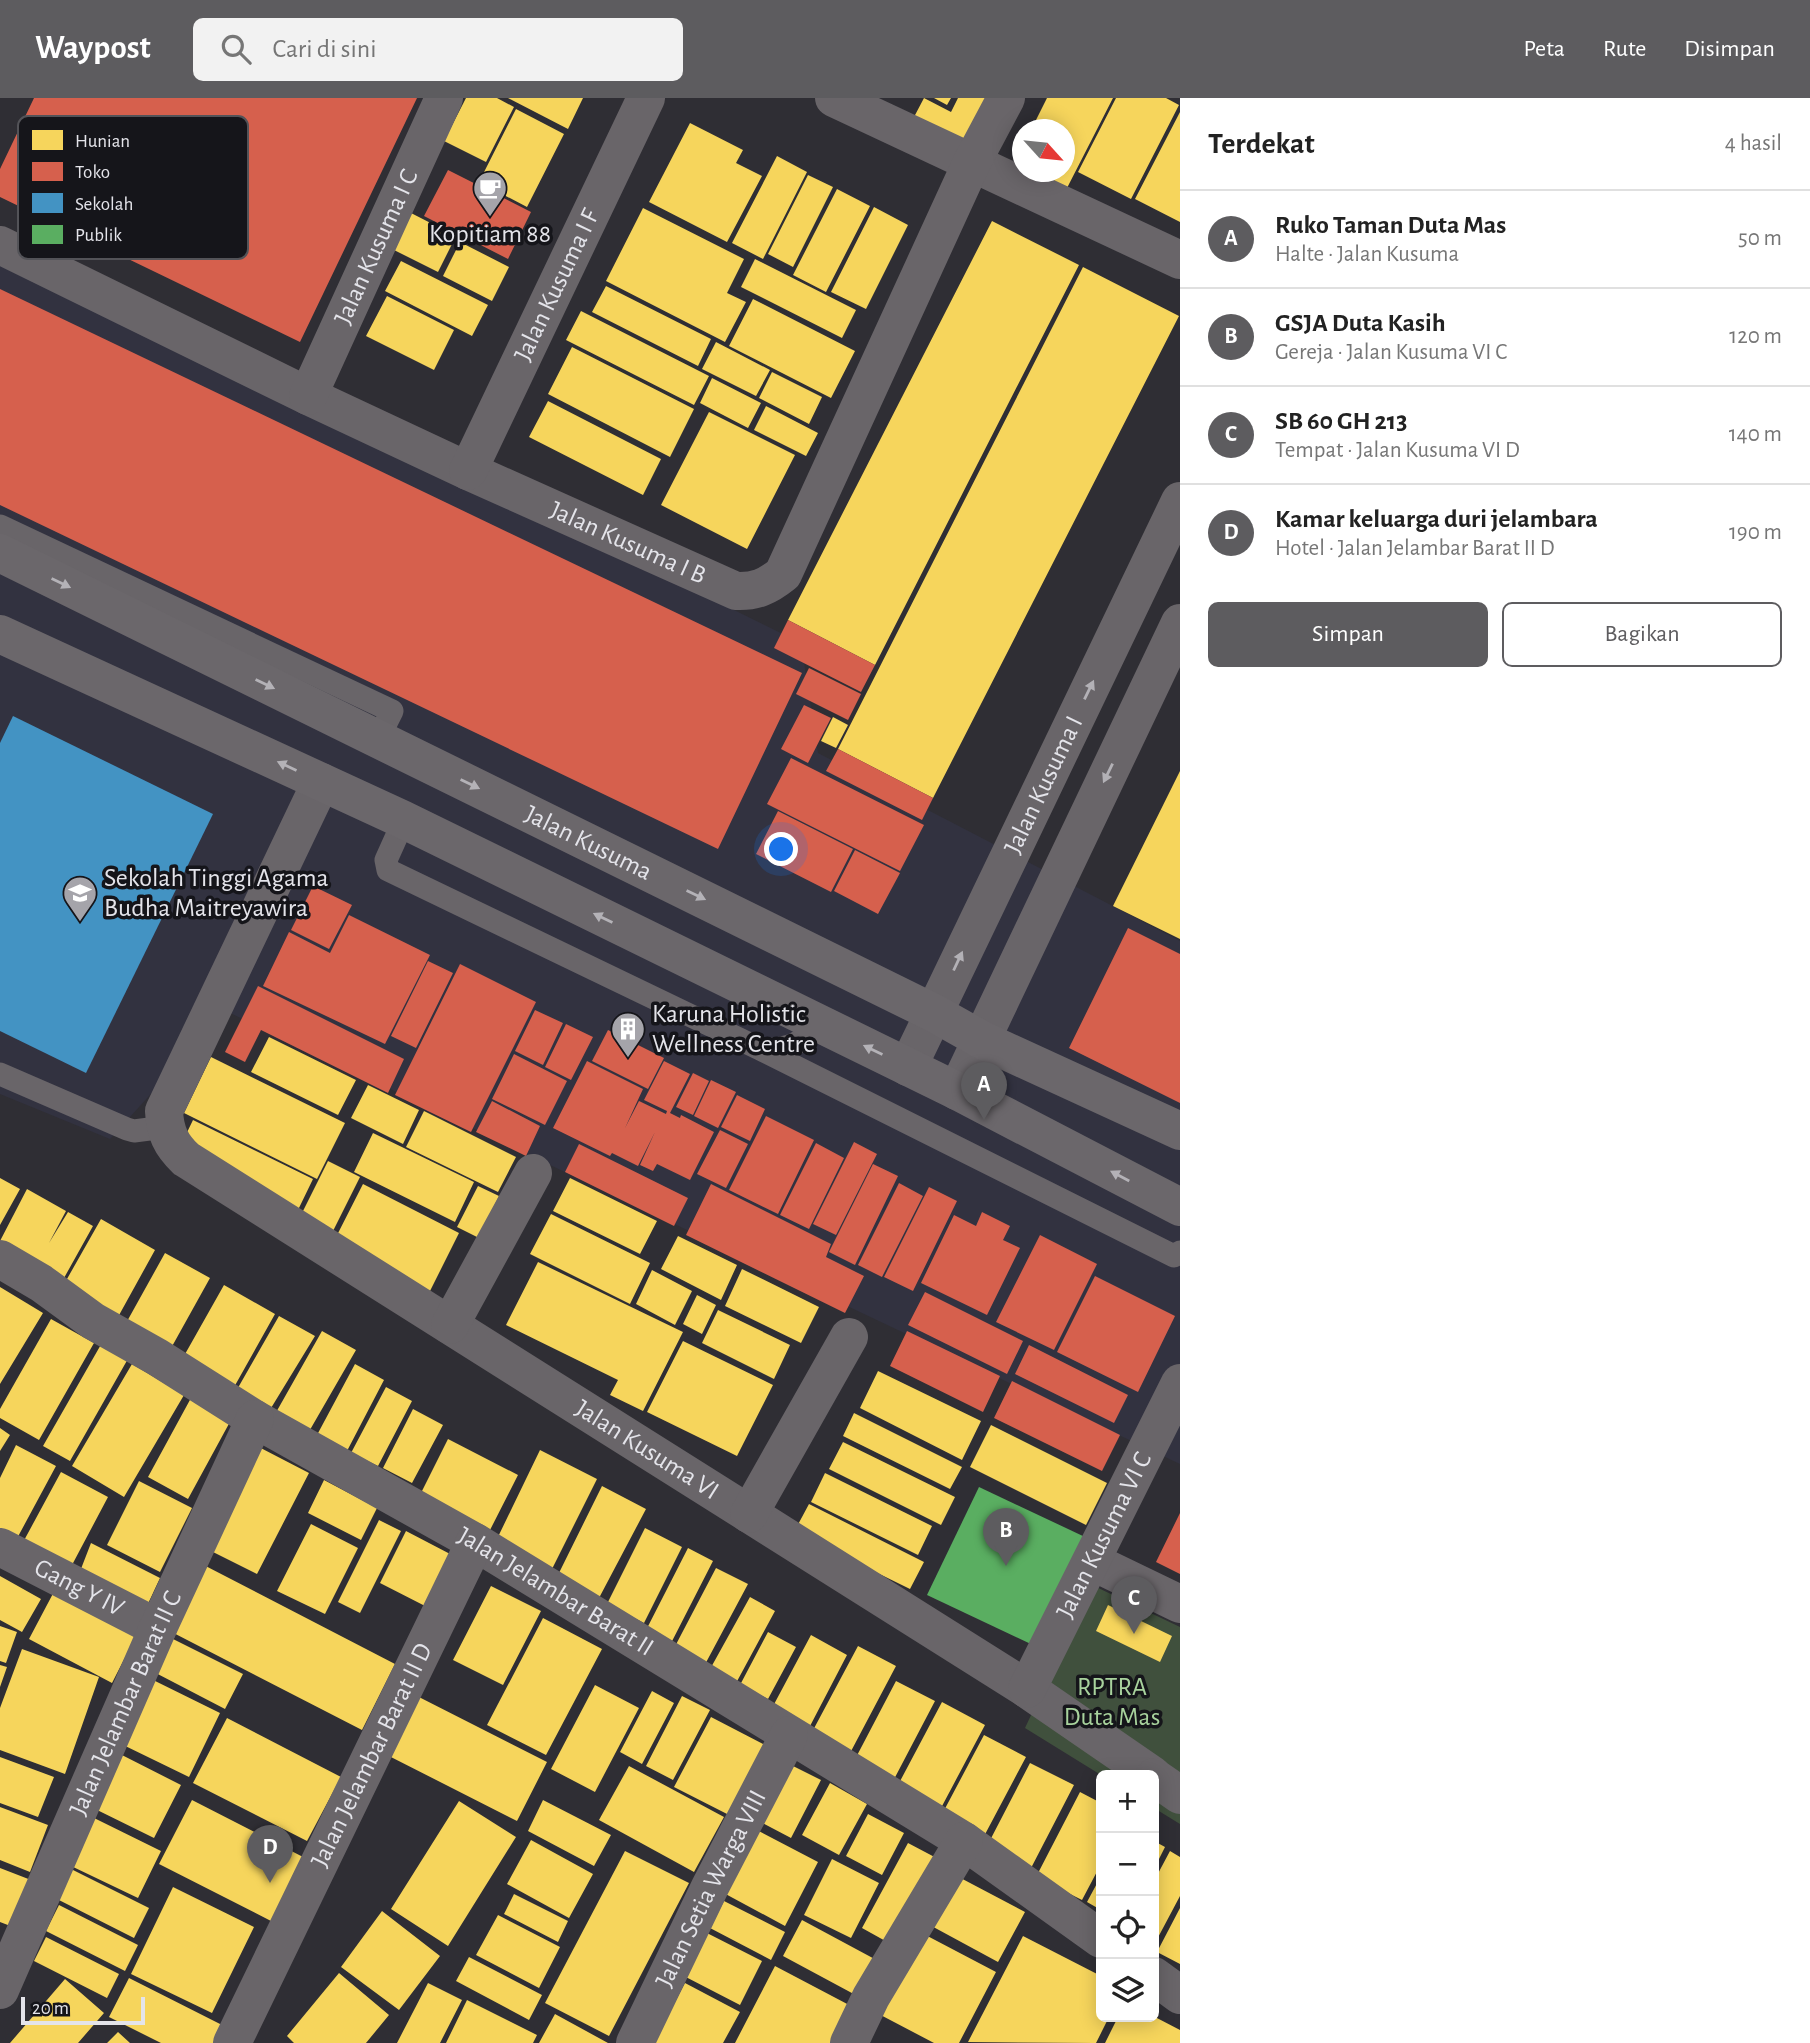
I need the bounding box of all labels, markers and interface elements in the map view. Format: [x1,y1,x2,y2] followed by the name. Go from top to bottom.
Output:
[193,18,683,81] search box
[217,30,255,68] icon: search
[35,32,151,65] text: Waypost
[273,36,376,62] text: Cari di sini
[1524,37,1565,61] text: Peta
[1603,37,1646,61] text: Rute
[1684,37,1775,61] text: Disimpan
[18,116,248,259] legend
[1012,119,1075,182] north arrow
[1208,129,1315,159] text: Terdekat
[75,132,130,151] text: Hunian
[1725,132,1782,155] text: 4 hasil
[75,163,110,182] text: Toko
[330,165,423,328] street label: Jalan Kusuma I C
[471,169,509,218] cafe icon: Kopitiam 88
[75,195,133,214] text: Sekolah
[509,204,604,365] street label: Jalan Kusuma I F
[1275,212,1506,238] text: Ruko Taman Duta Mas
[429,221,551,247] place label: Kopitiam 88
[75,226,122,245] text: Publik
[1224,227,1238,250] text: A
[1738,227,1782,250] text: 50 m
[1275,243,1459,266] text: Halte · Jalan Kusuma
[1275,310,1446,336] text: GSJA Duta Kasih
[1224,325,1238,348] text: B
[1729,325,1782,348] text: 120 m
[1275,341,1507,364] text: Gereja · Jalan Kusuma VI C
[1275,408,1407,434] text: SB 60 GH 213
[1225,423,1237,446] text: C
[1729,423,1782,446] text: 140 m
[1275,439,1520,462] text: Tempat · Jalan Kusuma VI D
[546,497,710,589] street label: Jalan Kusuma I B
[1275,506,1598,532] text: Kamar keluarga duri jelambara
[1223,521,1239,544] text: D
[1729,521,1782,544] text: 190 m
[1275,537,1555,560] text: Hotel · Jalan Jelambar Barat II D
[51,578,71,589] one-way arrow
[1208,602,1488,667] button: Simpan
[1502,602,1782,667] button: Bagikan
[255,678,275,689] one-way arrow
[1083,680,1094,700] one-way arrow
[1000,712,1088,858] street label: Jalan Kusuma I
[277,760,298,771] one-way arrow
[1103,763,1114,783] one-way arrow
[460,778,480,790] one-way arrow
[521,801,656,885] street label: Jalan Kusuma
[764,832,798,866] your location
[104,865,328,921] place label: Sekolah Tinggi Agama Budha Maitreyawira
[61,874,99,923] school or university icon: Sekolah Tinggi Agama Budha Maitreyawira
[686,890,706,901] one-way arrow
[593,912,613,923] one-way arrow
[953,951,964,972] one-way arrow
[652,1001,815,1057] place label: Karuna Holistic Wellness Centre
[609,1010,647,1059] building icon: Karuna Holistic Wellness Centre
[863,1045,883,1056] one-way arrow
[961,1062,1007,1120] pin: A
[1110,1170,1129,1182] one-way arrow
[571,1395,723,1504] street label: Jalan Kusuma VI
[1049,1449,1159,1625] street label: Jalan Kusuma VI C
[983,1508,1029,1566] pin: B
[453,1522,658,1661] street label: Jalan Jelambar Barat II
[30,1554,128,1621] street label: Gang Y IV
[1111,1576,1157,1634] pin: C
[65,1587,186,1819] street label: Jalan Jelambar Barat II C
[306,1639,437,1871] street label: Jalan Jelambar Barat II D
[1064,1674,1160,1730] park label: RPTRA Duta Mas
[1096,1770,1159,2022] map controls
[1096,1770,1159,1833] button: +
[651,1786,771,1991] street label: Jalan Setia Warga VIII
[247,1825,293,1883] pin: D
[1096,1833,1159,1896] button: −
[1096,1896,1159,1959] button: locate
[1096,1959,1159,2022] button: layers
[21,1994,145,2026] scale bar
[32,1999,69,2018] text: 20 m

